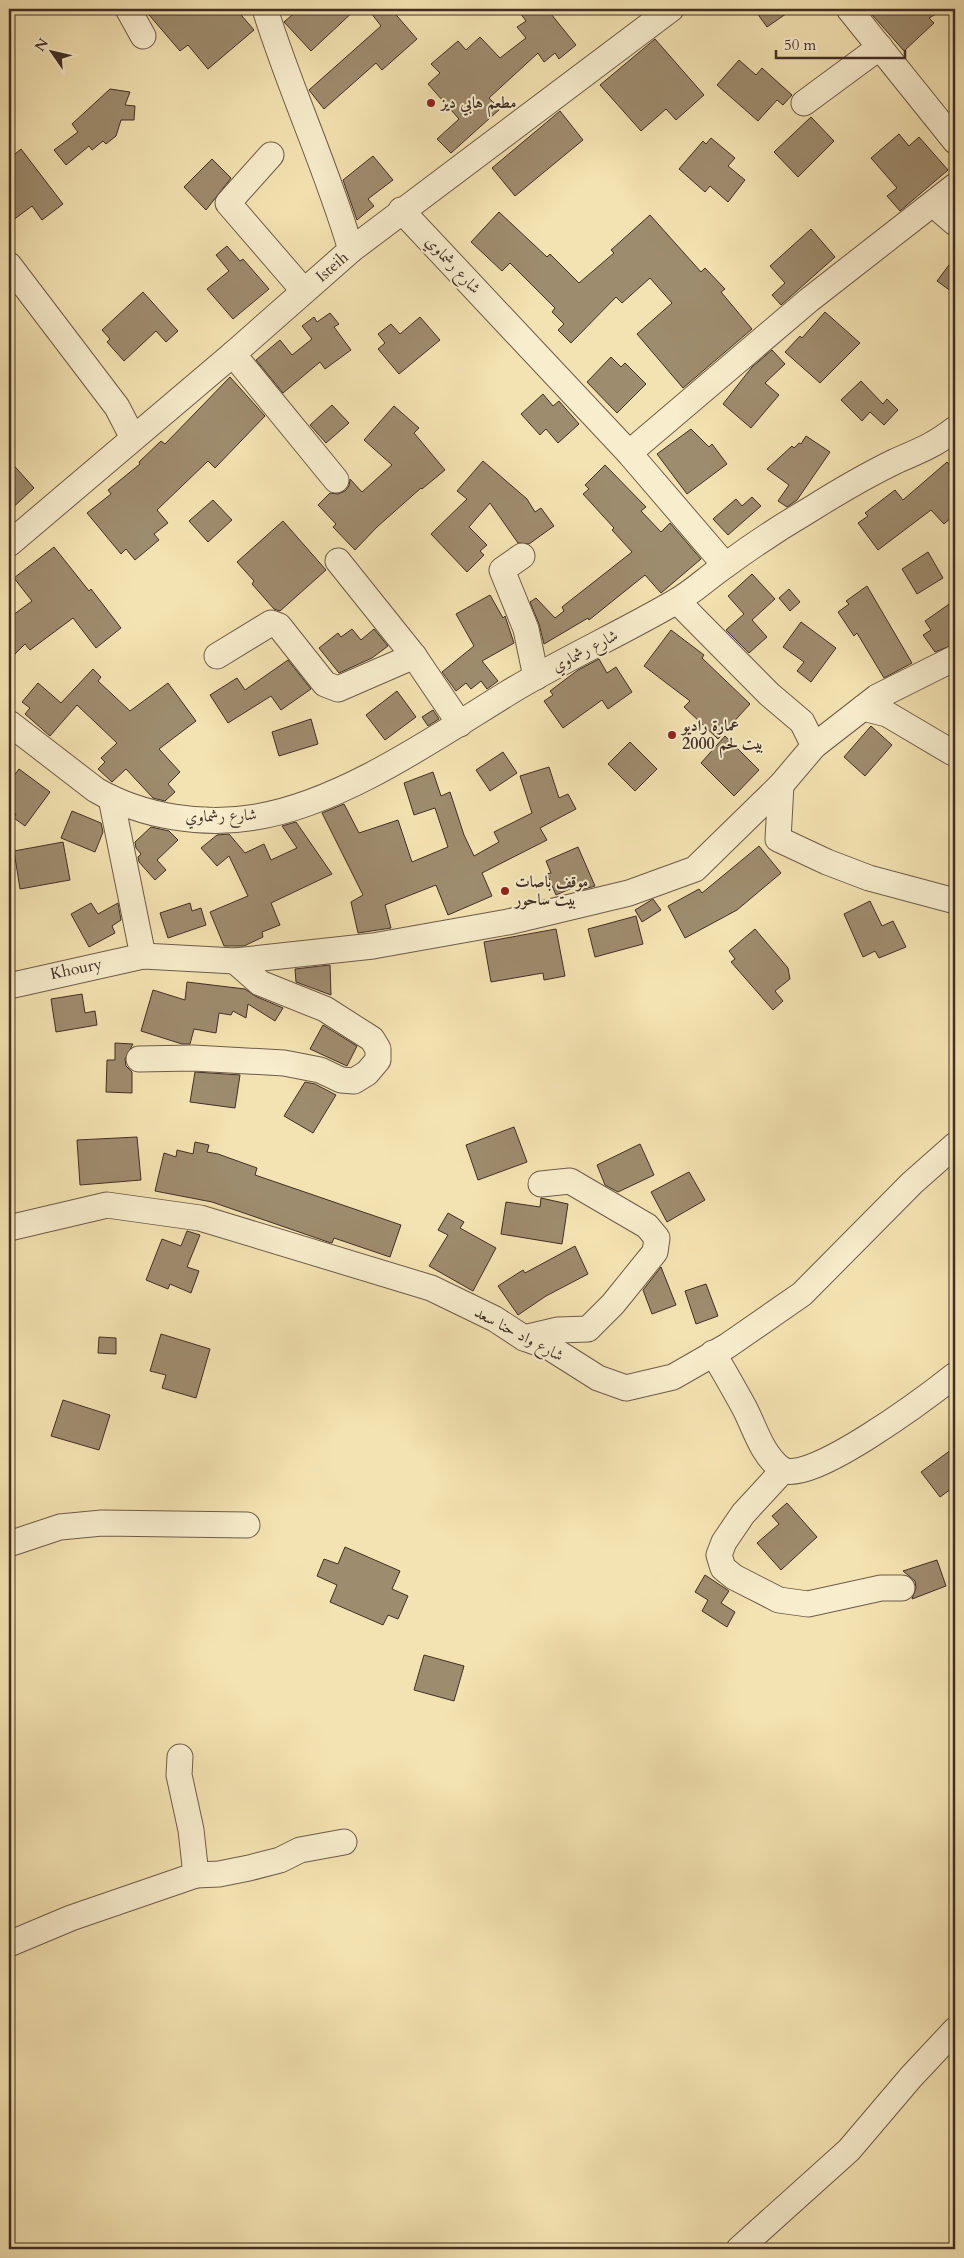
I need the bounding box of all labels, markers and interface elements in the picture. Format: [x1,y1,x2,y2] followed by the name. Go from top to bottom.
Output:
[28,28,78,78] north arrow
[776,28,905,60] scale bar
[30,35,53,55] text: N
[784,35,816,55] text: 50 m
[439,92,516,117] place label: مطعم هابي ديز
[425,97,437,109] marker: مطعم هابي ديز
[419,231,486,300] street label: شارع رشماوي
[311,247,353,287] street label: Isteih
[548,624,623,679] street label: شارع رشماوي
[680,715,764,758] place label: عمارة راديو بيت لحم 2000
[666,729,678,741] marker: عمارة راديو بيت لحم 2000
[185,804,257,830] street label: شارع رشماوي
[513,871,588,911] place label: موقف باصات بيت ساحور
[499,885,511,897] marker: موقف باصات بيت ساحور
[48,953,104,985] street label: Khoury
[470,1301,568,1369] street label: شارع واد حنا سعد

